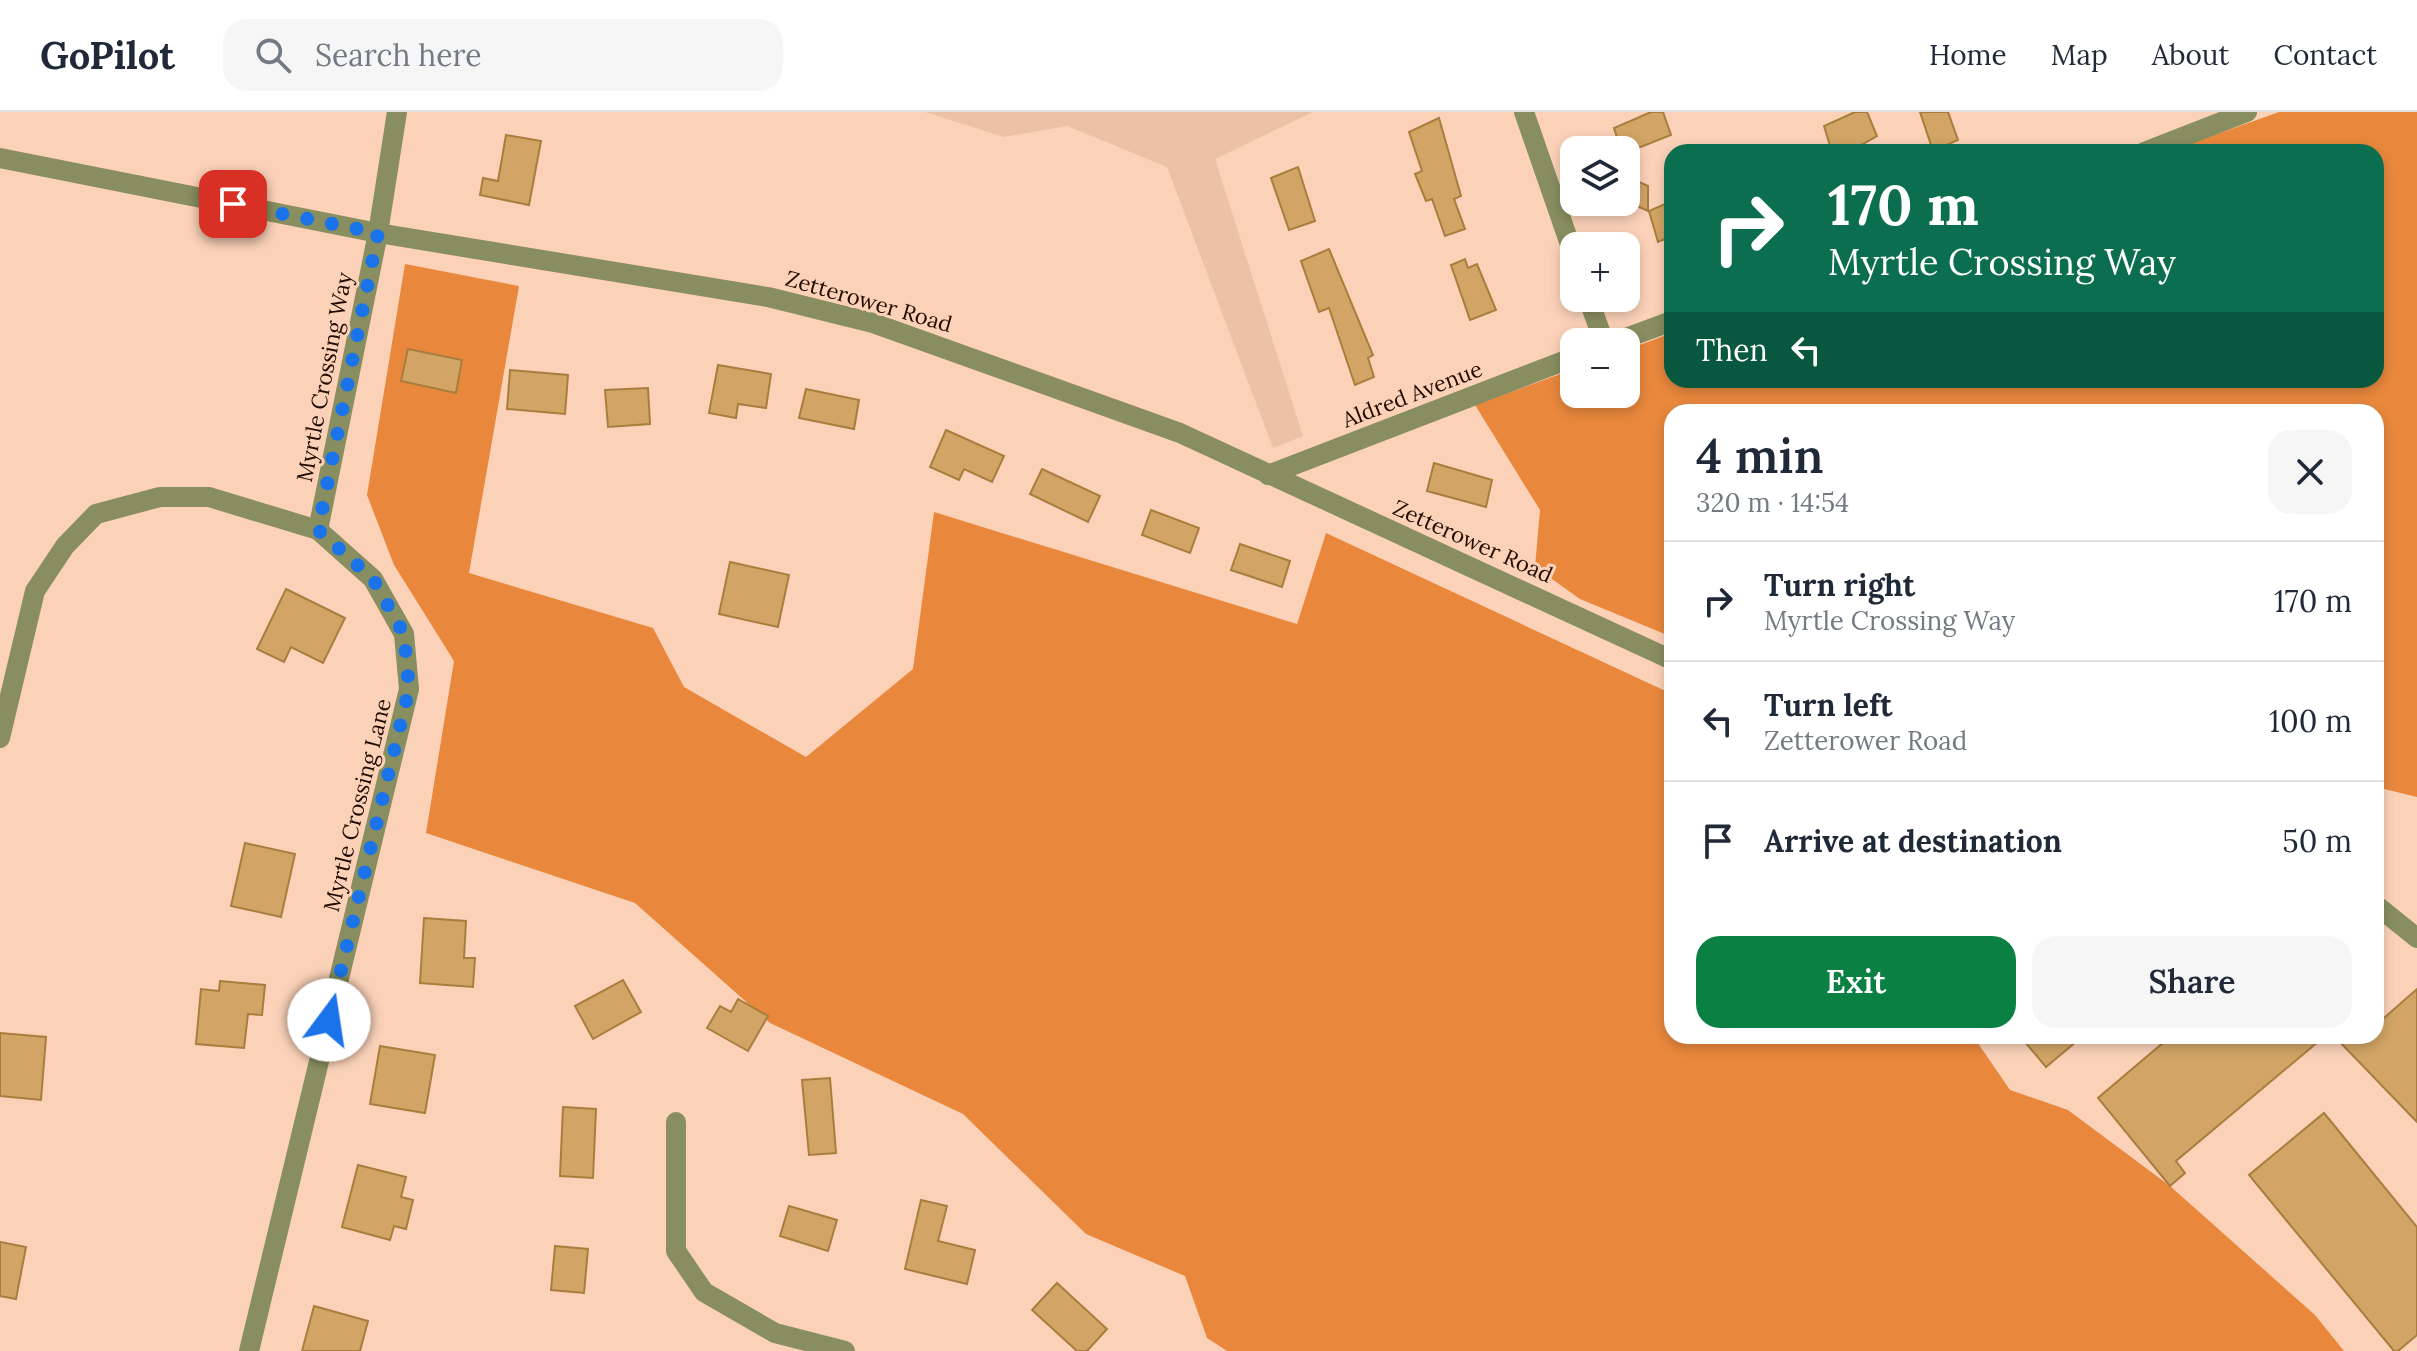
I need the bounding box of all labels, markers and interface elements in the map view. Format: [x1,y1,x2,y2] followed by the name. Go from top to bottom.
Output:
[223,19,783,91] search box
[40,31,175,79] text: GoPilot
[251,33,295,77] icon: search
[315,36,482,74] text: Search here
[1929,37,2007,73] text: Home
[2051,37,2108,73] text: Map
[2152,37,2229,73] text: About
[2273,37,2377,73] text: Contact
[1560,136,1640,408] map controls
[1560,136,1640,216] button: layers
[1828,169,1979,240] text: 170 m
[199,170,267,238] pin
[1696,176,1800,280] icon: right
[211,182,255,226] icon: arrive
[1560,232,1640,312] button: +
[1828,239,2176,285] text: Myrtle Crossing Way
[782,264,956,338] street label: Zetterower Road
[290,270,358,484] street label: Myrtle Crossing Way
[1560,328,1640,408] button: −
[1784,328,1828,372] icon: left
[1696,331,1768,369] text: Then
[1337,354,1486,434] street label: Aldred Avenue
[1696,425,1824,486] text: 4 min
[2268,430,2352,514] button: close
[1696,486,1849,519] text: 320 m · 14:54
[1389,493,1557,589] street label: Zetterower Road
[1764,566,1915,604] text: Turn right
[1696,579,1740,623] icon: right
[2274,582,2352,620] text: 170 m
[1764,604,2015,637] text: Myrtle Crossing Way
[1764,686,1892,724] text: Turn left
[317,695,397,914] street label: Myrtle Crossing Lane
[1696,699,1740,743] icon: left
[2269,702,2352,740] text: 100 m
[1764,724,1967,757] text: Zetterower Road
[1696,819,1740,863] icon: arrive
[1764,822,2062,860] text: Arrive at destination
[2282,822,2352,860] text: 50 m
[1696,936,2016,1028] button: Exit
[2032,936,2352,1028] button: Share
[287,978,371,1062] position arrow

